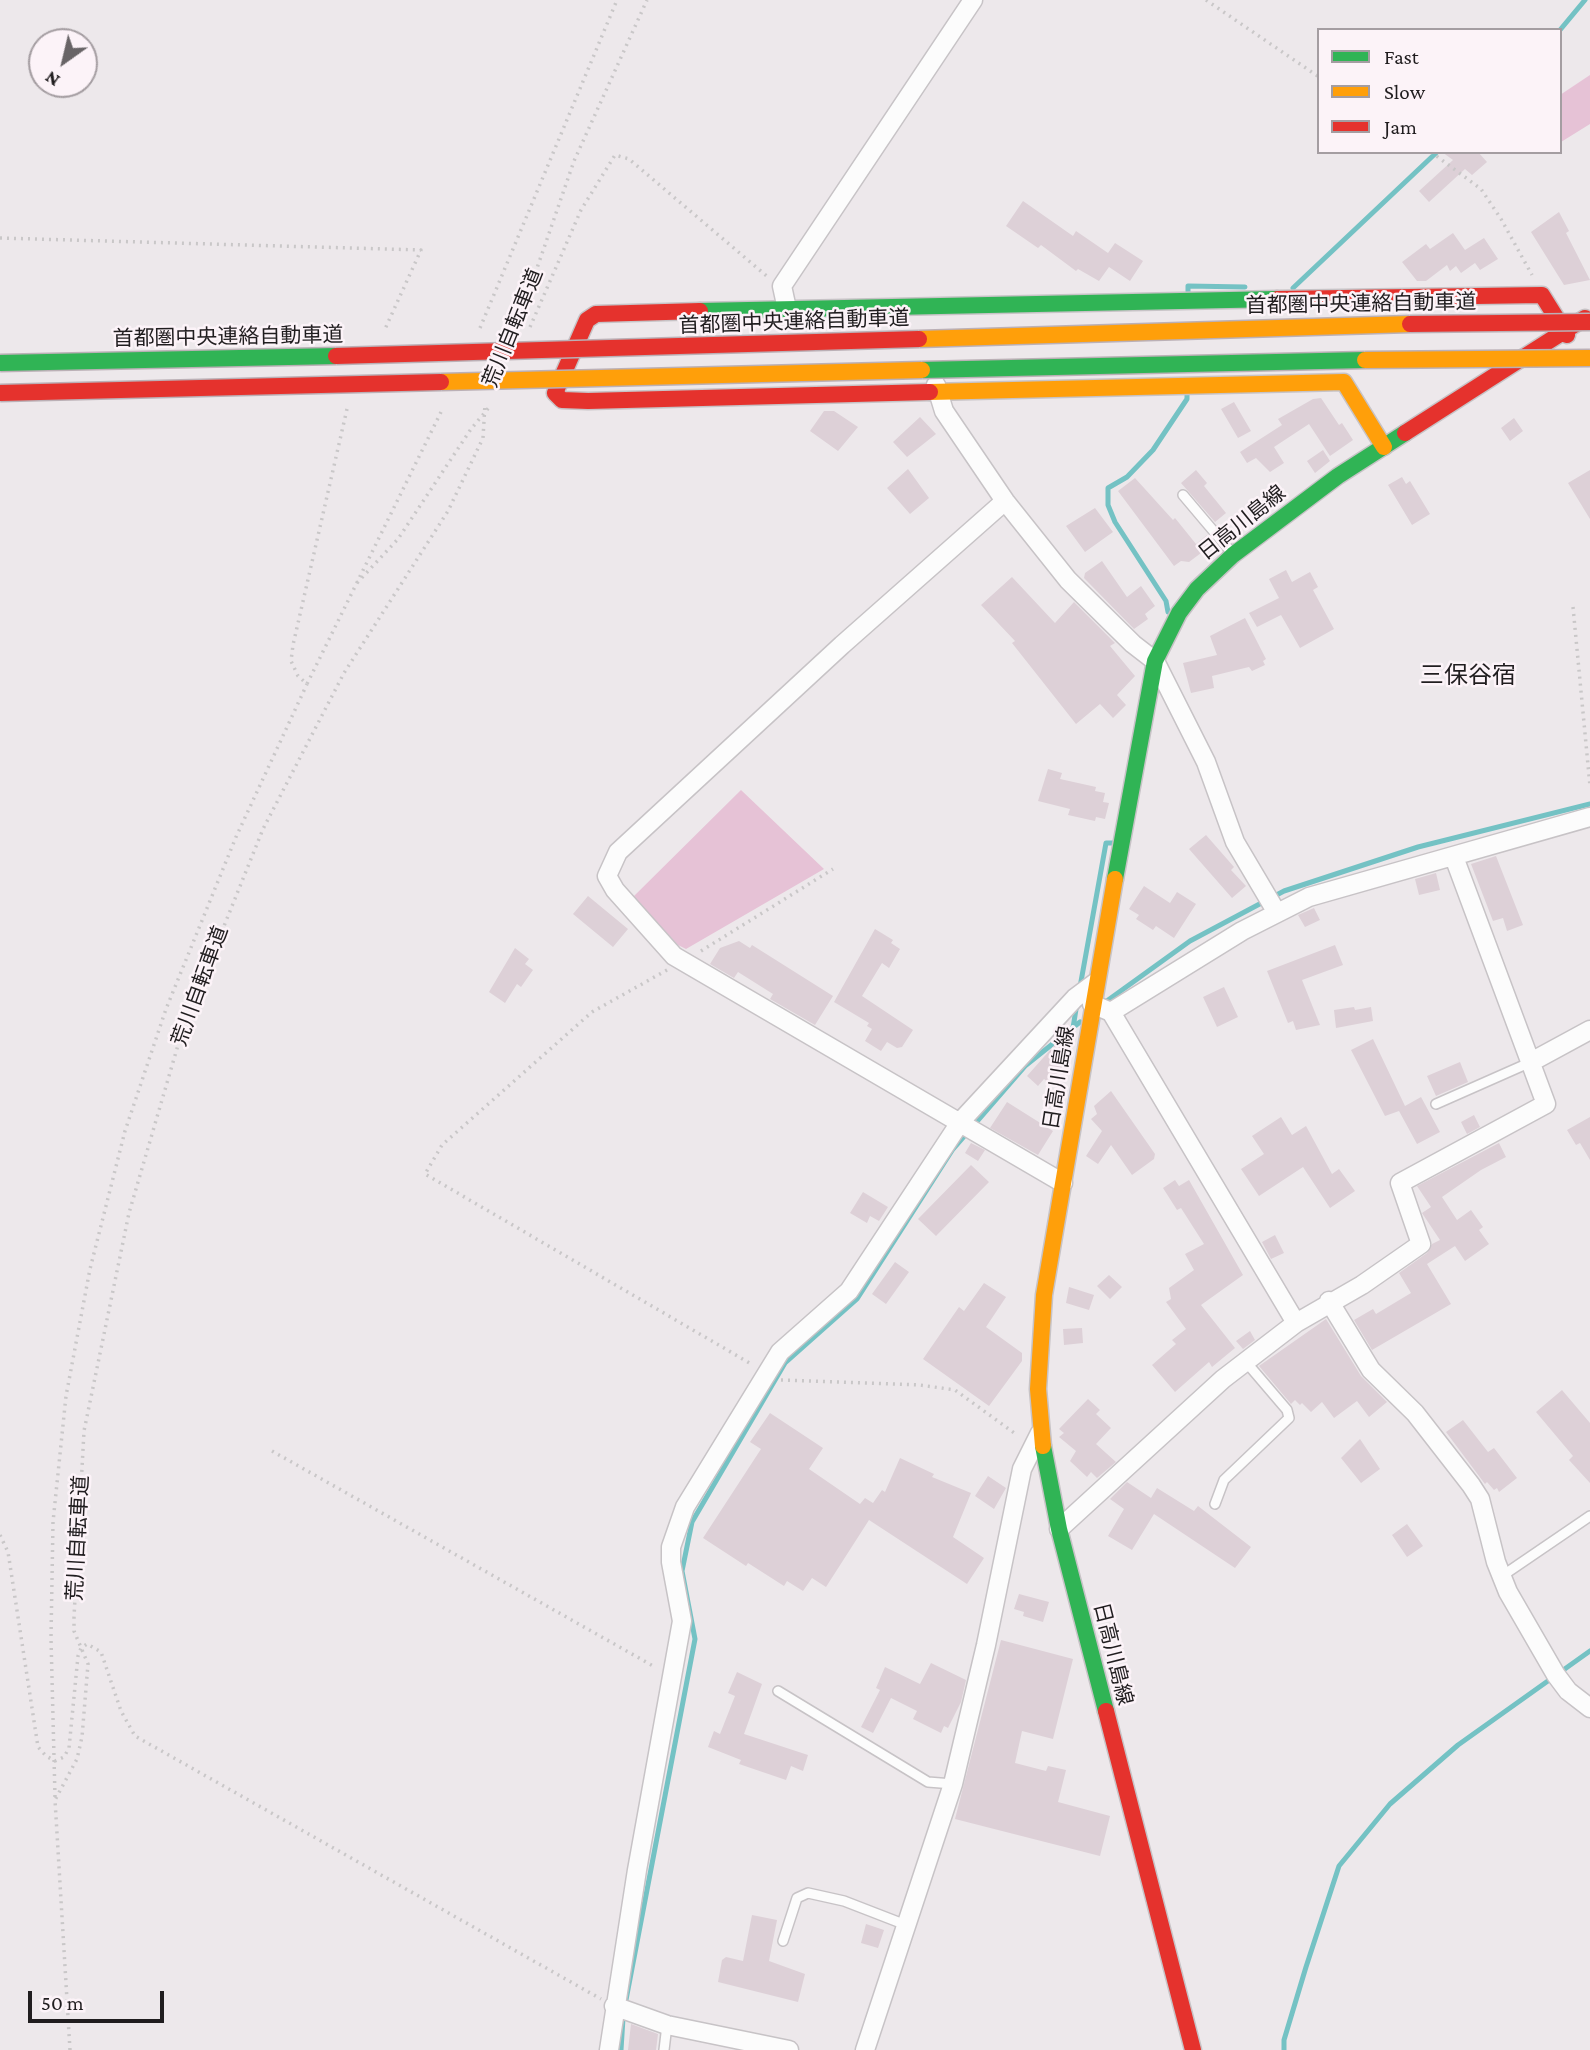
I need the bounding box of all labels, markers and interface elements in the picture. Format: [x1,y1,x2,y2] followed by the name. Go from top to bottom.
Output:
[28,28,98,98] north arrow
[1317,28,1562,154] legend
[1384,45,1419,69] text: Fast
[41,67,63,91] text: N
[1384,80,1425,104] text: Slow
[1384,115,1417,139] text: Jam
[478,265,548,391] street label: 荒川自転車道
[1245,289,1477,319] street label: 首都圏中央連絡自動車道
[678,305,910,339] street label: 首都圏中央連絡自動車道
[112,322,344,352] street label: 首都圏中央連絡自動車道
[1193,480,1291,566] street label: 日高川島線
[1420,662,1516,690] district label: 三保谷宿
[167,922,233,1050] street label: 荒川自転車道
[1038,1024,1080,1132] street label: 日高川島線
[62,1474,94,1602] street label: 荒川自転車道
[1088,1600,1138,1708] street label: 日高川島線
[32,1976,168,2020] scale bar
[41,1991,84,2015] text: 50 m

